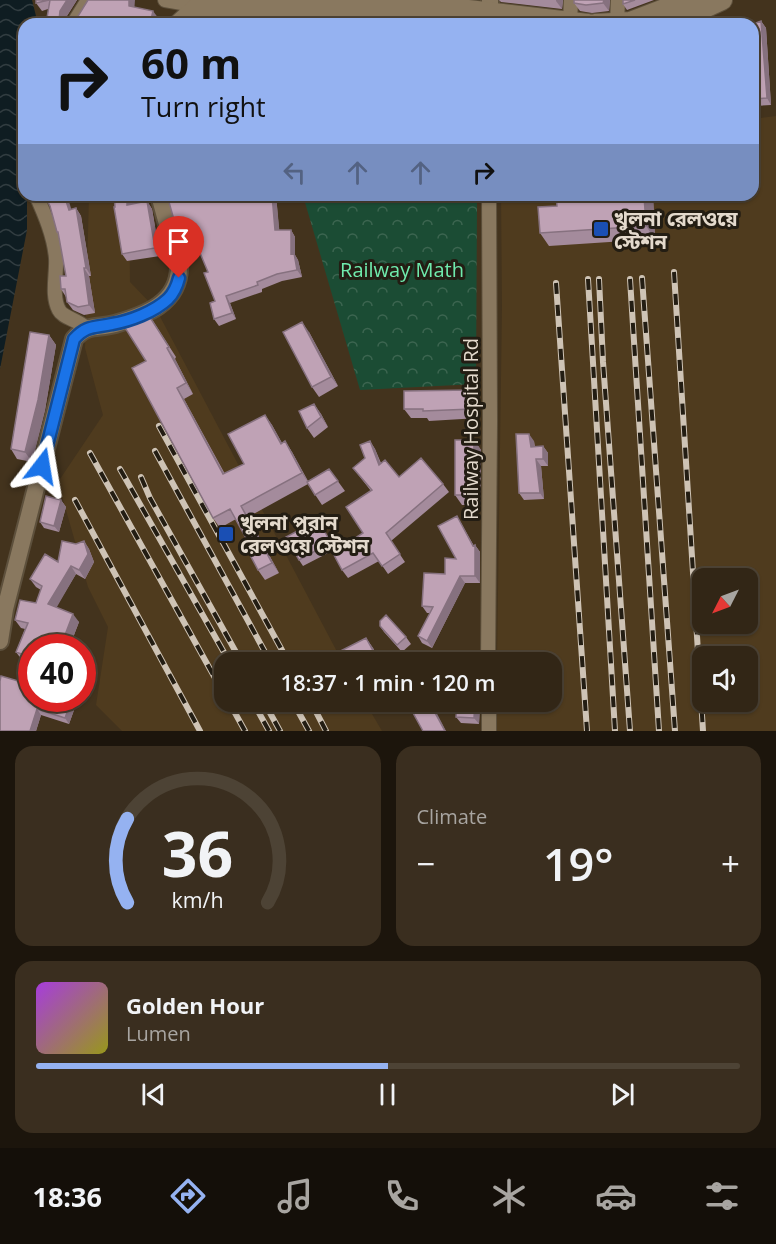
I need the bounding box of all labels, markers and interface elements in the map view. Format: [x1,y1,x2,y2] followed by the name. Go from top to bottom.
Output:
[141,34,241,91] text: 60 m
[42,42,120,120] icon: right
[141,88,266,125] text: Turn right
[278,156,311,189] icon: left
[341,156,374,189] icon: ahead
[404,156,437,189] icon: ahead
[467,156,500,189] icon: right
[614,205,738,255] place label: খুলনা রেলওয়ে স্টেশন
[153,216,204,278] pin
[592,220,610,238] marker: খুলনা রেলওয়ে স্টেশন
[162,225,195,258] icon: arrive
[340,256,464,283] park label: Railway Math
[457,338,484,520] street label: Railway Hospital Rd
[10,434,74,498] position arrow
[240,509,370,559] place label: খুলনা পুরান রেলওয়ে স্টেশন
[217,525,235,543] marker: খুলনা পুরান রেলওয়ে স্টেশন
[692,568,758,634] north arrow
[692,568,758,712] map controls
[18,634,96,712] speed limit sign: 40
[692,646,758,712] button: sound
[280,667,496,697] text: 18:37 · 1 min · 120 m
[417,803,487,830] text: Climate
[162,810,233,895] text: 36
[543,833,614,894] text: 19°
[417,841,435,886] text: −
[721,841,740,886] text: +
[172,885,224,914] text: km/h
[126,990,264,1020] text: Golden Hour
[126,1020,191,1047] text: Lumen
[137,1078,170,1111] icon: previous
[371,1078,404,1111] icon: pause
[606,1078,639,1111] icon: next
[167,1175,209,1217] icon: directions
[274,1175,316,1217] icon: music
[381,1175,423,1217] icon: phone
[488,1175,530,1217] icon: climate
[595,1175,637,1217] icon: car
[701,1175,743,1217] icon: filters
[32,1178,102,1215] text: 18:36

